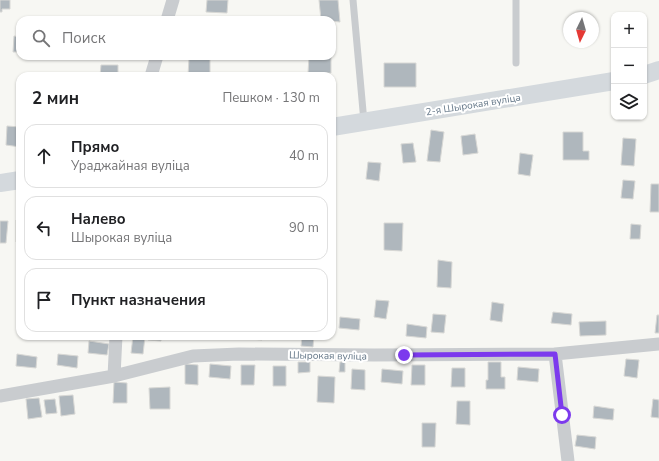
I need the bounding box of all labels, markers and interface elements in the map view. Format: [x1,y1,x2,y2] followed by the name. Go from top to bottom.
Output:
[563,12,599,48] north arrow
[611,12,647,120] map controls
[611,12,647,48] button: +
[16,16,336,60] search box
[30,27,52,49] icon: search
[62,28,106,48] text: Поиск
[611,48,647,84] button: −
[611,84,647,120] button: layers
[32,87,79,110] text: 2 мин
[222,89,320,107] text: Пешком · 130 m
[425,91,522,119] street label: 2-я Шырокая вуліца
[71,137,119,157] text: Прямо
[33,145,55,167] icon: ahead
[289,147,319,165] text: 40 m
[71,157,190,175] text: Ураджайная вуліца
[71,209,126,229] text: Налево
[33,217,55,239] icon: left
[289,219,319,237] text: 90 m
[71,229,172,247] text: Шырокая вуліца
[33,289,55,311] icon: arrive
[71,290,206,310] text: Пункт назначения
[395,346,413,364] route end
[289,348,367,364] street label: Шырокая вуліца
[553,406,571,424] route start

